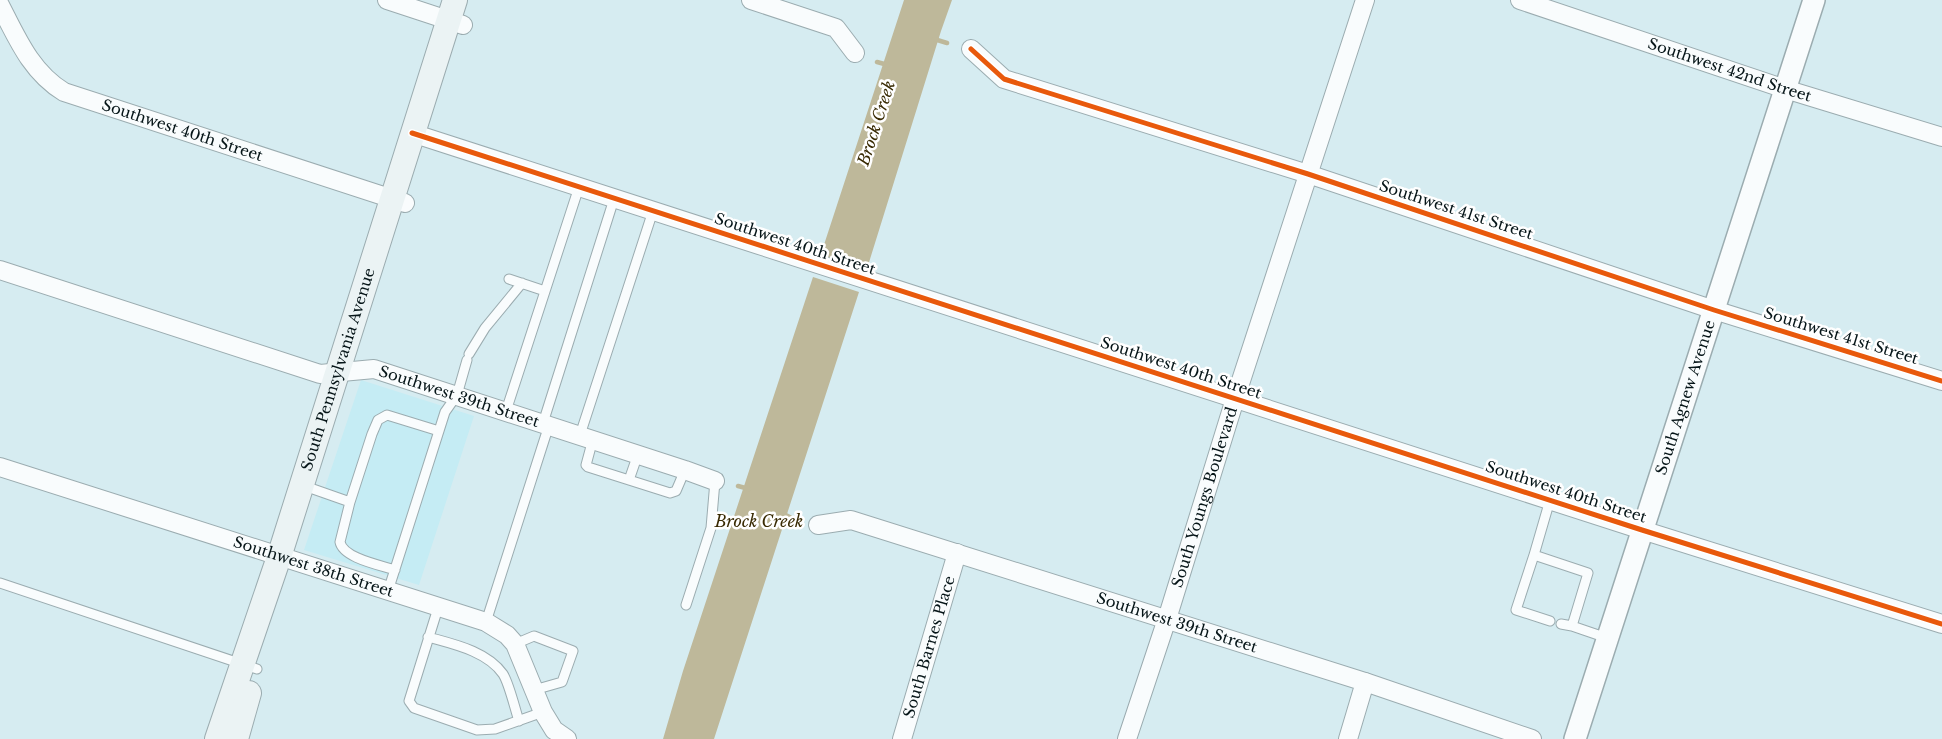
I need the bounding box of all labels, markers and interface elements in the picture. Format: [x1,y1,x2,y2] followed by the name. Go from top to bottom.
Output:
[1645,34,1814,106] street label: Southwest 42nd Street
[853,78,899,169] water label: Brock Creek
[100,95,266,165] street label: Southwest 40th Street
[1377,176,1536,243] street label: Southwest 41st Street
[712,209,878,279] street label: Southwest 40th Street
[297,265,379,473] street label: South Pennsylvania Avenue
[1762,303,1921,368] street label: Southwest 41st Street
[1651,317,1719,477] street label: South Agnew Avenue
[1098,333,1264,403] street label: Southwest 40th Street
[376,361,542,431] street label: Southwest 39th Street
[1167,404,1241,590] street label: South Youngs Boulevard
[1483,457,1649,527] street label: Southwest 40th Street
[714,511,803,531] water label: Brock Creek
[231,532,396,601] street label: Southwest 38th Street
[899,574,959,720] street label: South Barnes Place
[1094,588,1260,657] street label: Southwest 39th Street

